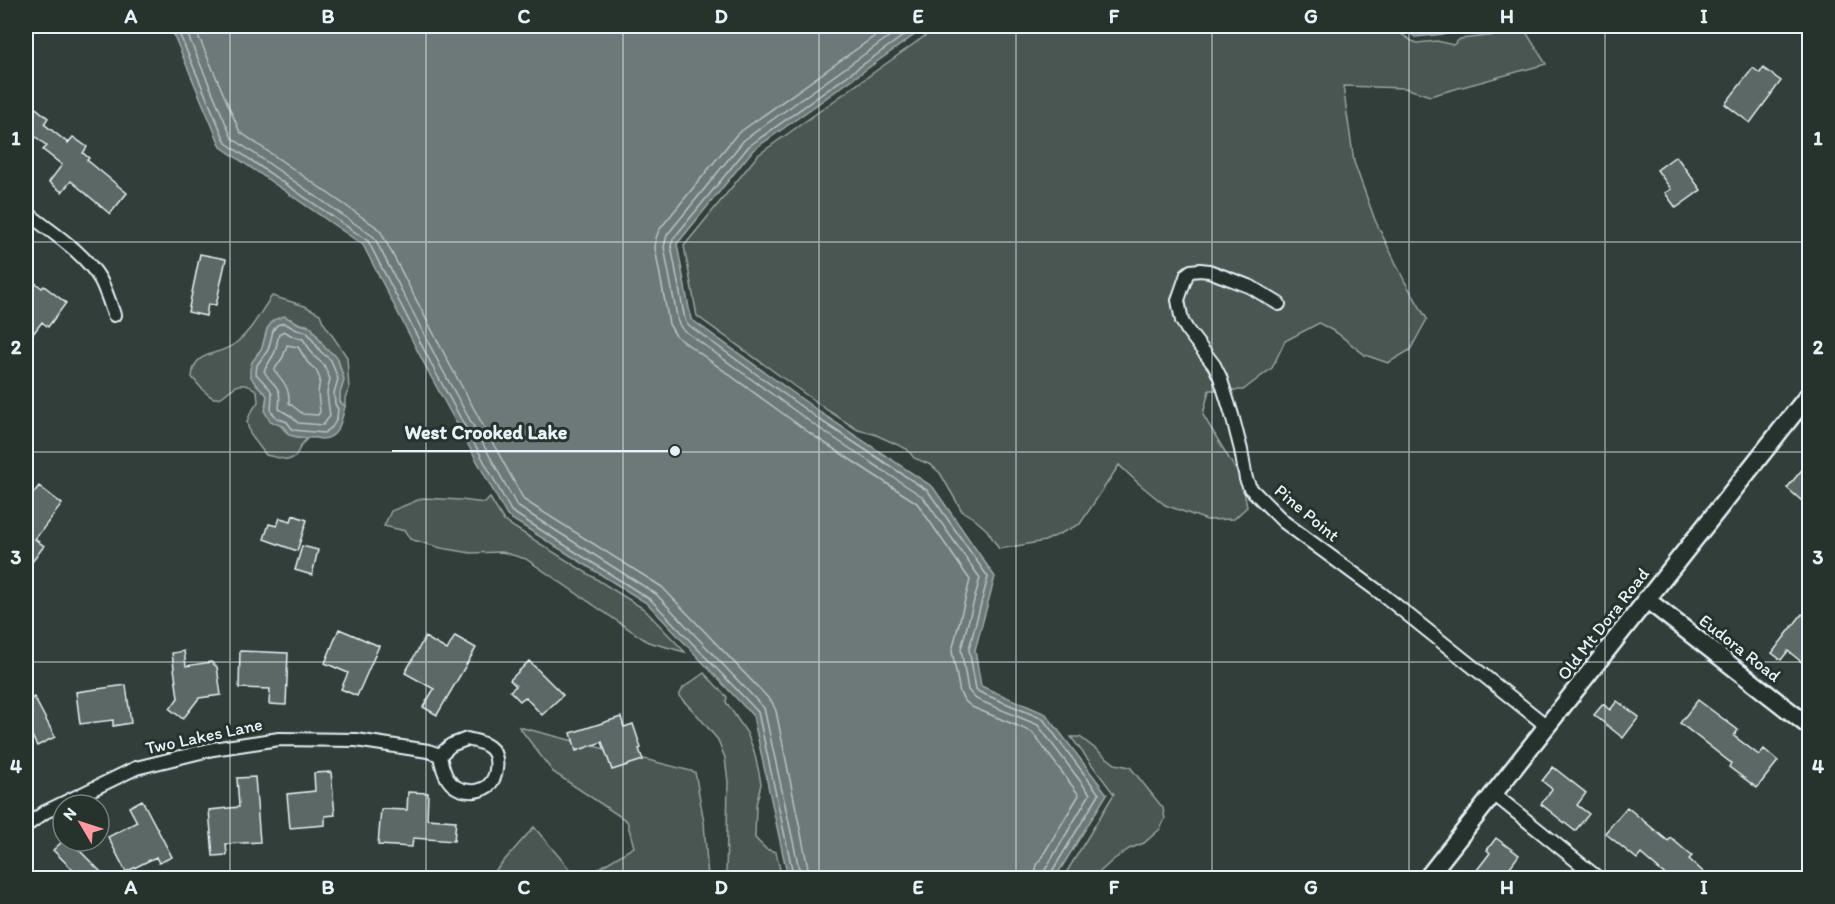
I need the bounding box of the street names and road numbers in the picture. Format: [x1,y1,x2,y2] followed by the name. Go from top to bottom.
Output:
[1270,479,1344,547] street label: Pine Point
[1552,563,1654,685] street label: Old Mt Dora Road
[1695,609,1785,687] street label: Eudora Road
[143,713,265,759] street label: Two Lakes Lane

